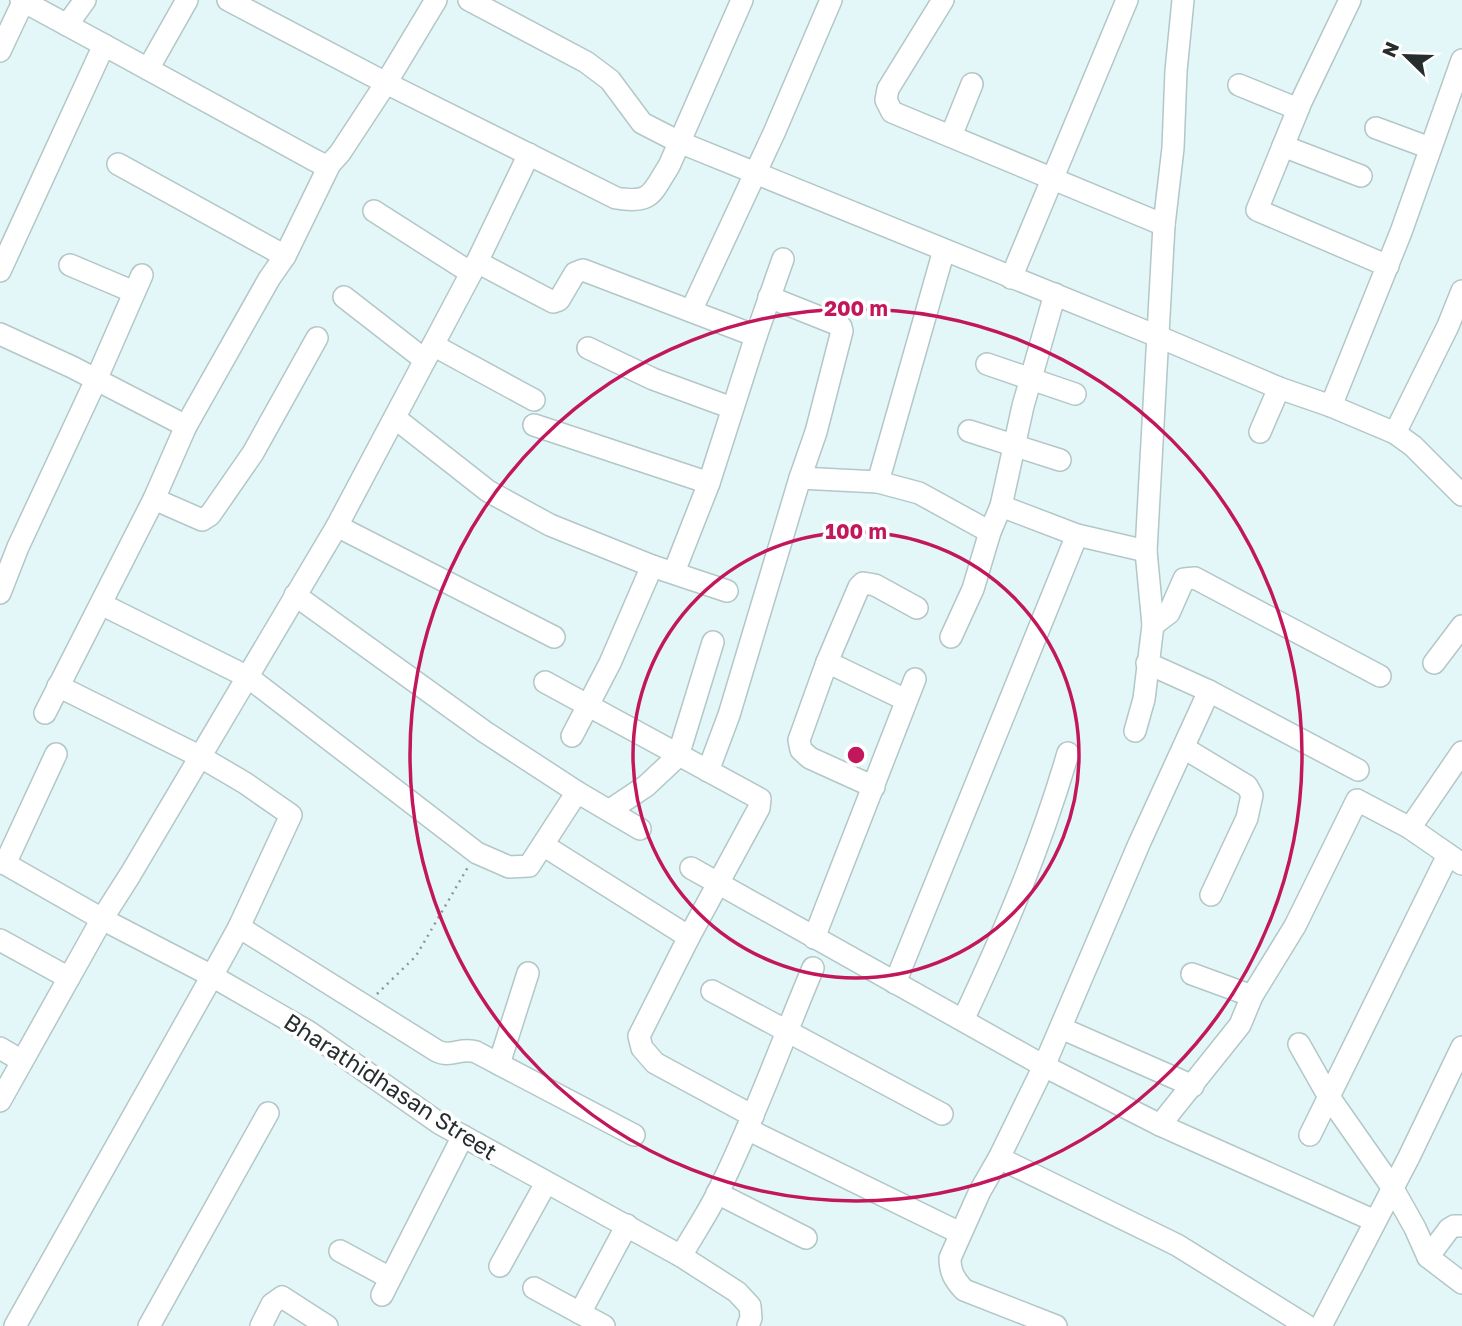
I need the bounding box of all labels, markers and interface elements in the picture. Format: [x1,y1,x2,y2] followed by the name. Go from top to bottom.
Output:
[1371,21,1441,91] north arrow
[1376,38,1403,60] text: N
[824,295,888,321] text: 200 m
[825,518,887,544] text: 100 m
[844,743,868,767] centre of rings
[279,1007,503,1165] street label: Bharathidhasan Street

